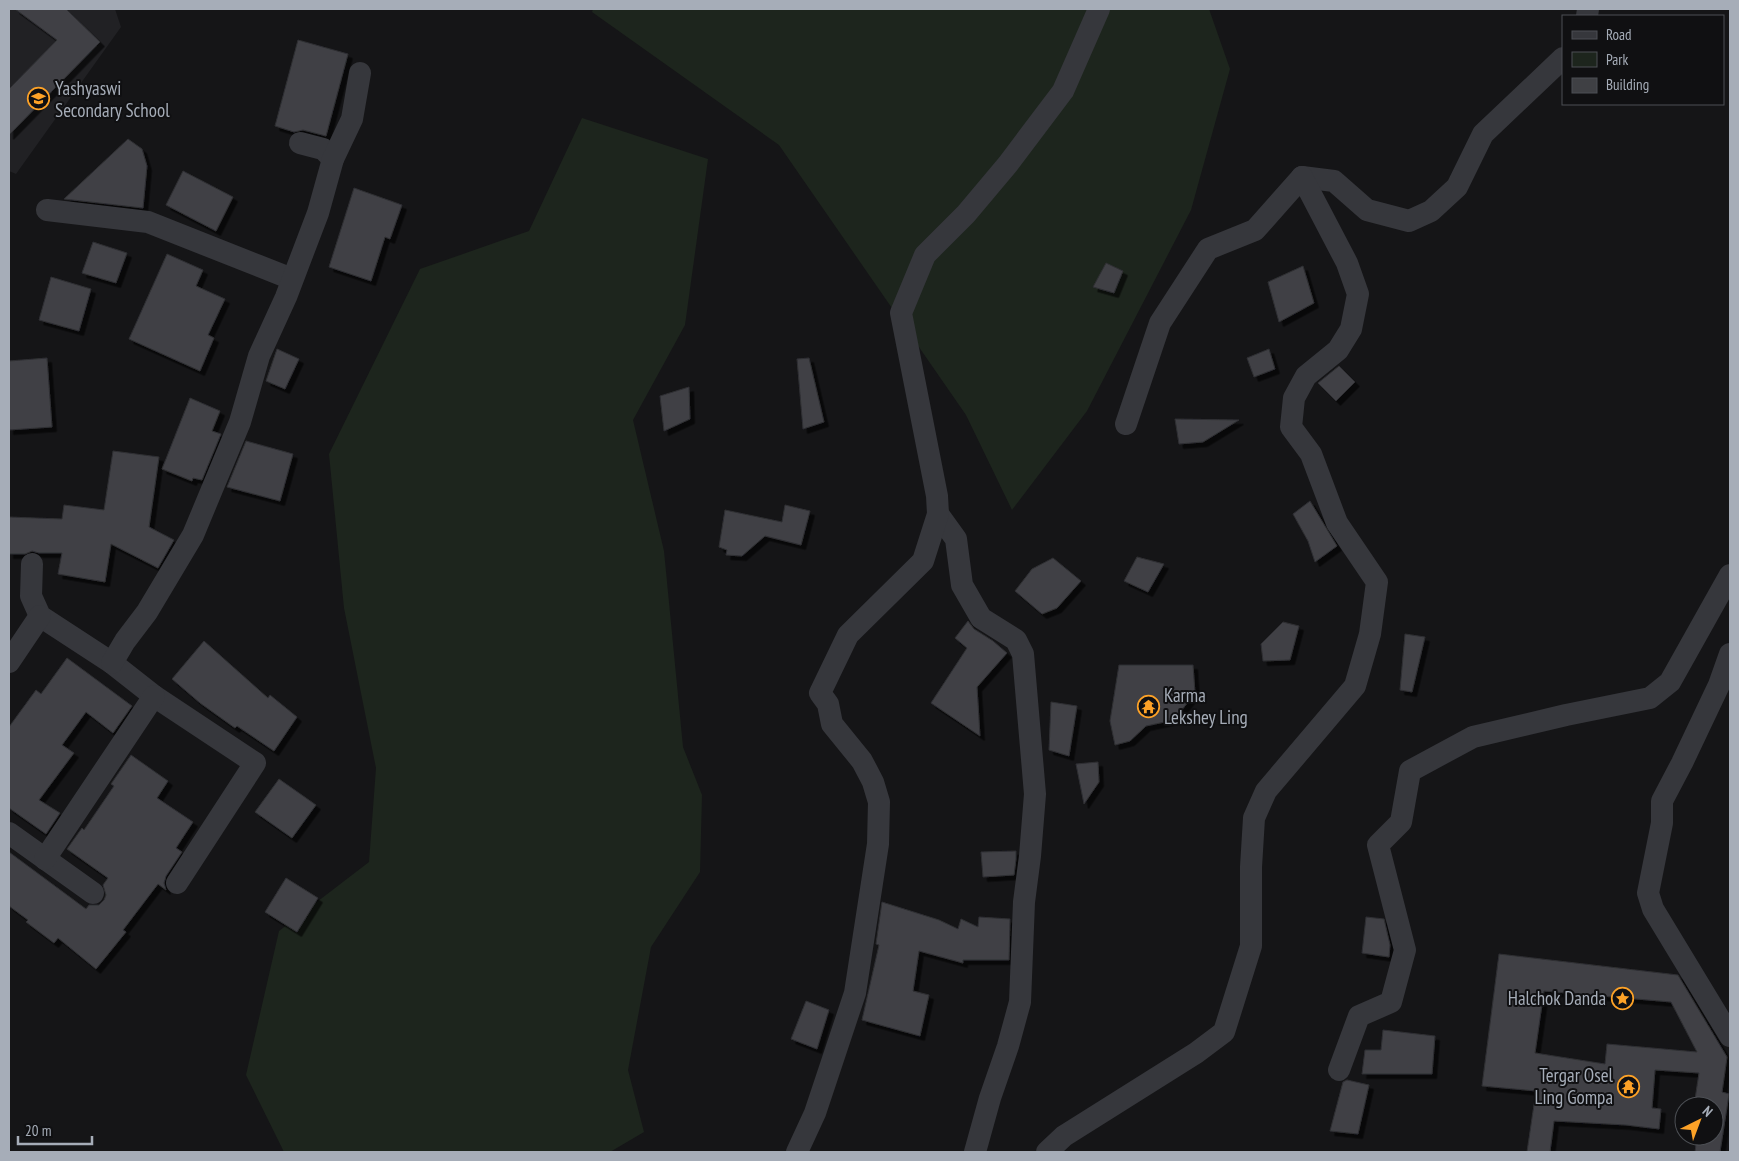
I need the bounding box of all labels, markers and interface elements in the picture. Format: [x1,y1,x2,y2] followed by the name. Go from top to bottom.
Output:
[1562,15,1724,105] legend
[1606,25,1632,44] text: Road
[1606,50,1628,69] text: Park
[1606,75,1649,94] text: Building
[55,76,170,122] place label: Yashyaswi Secondary School
[27,87,51,111] school or university icon: Yashyaswi Secondary School
[1164,683,1248,729] place label: Karma Lekshey Ling
[1136,694,1160,718] temple icon: Karma Lekshey Ling
[1508,986,1606,1010] place label: Halchok Danda
[1610,986,1634,1010] place icon: Halchok Danda
[1535,1063,1614,1109] place label: Tergar Osel Ling Gompa
[1617,1074,1641,1098] temple icon: Tergar Osel Ling Gompa
[1674,1096,1724,1146] north arrow
[1699,1102,1717,1121] text: N
[18,1114,91,1146] scale bar
[25,1121,51,1140] text: 20 m

